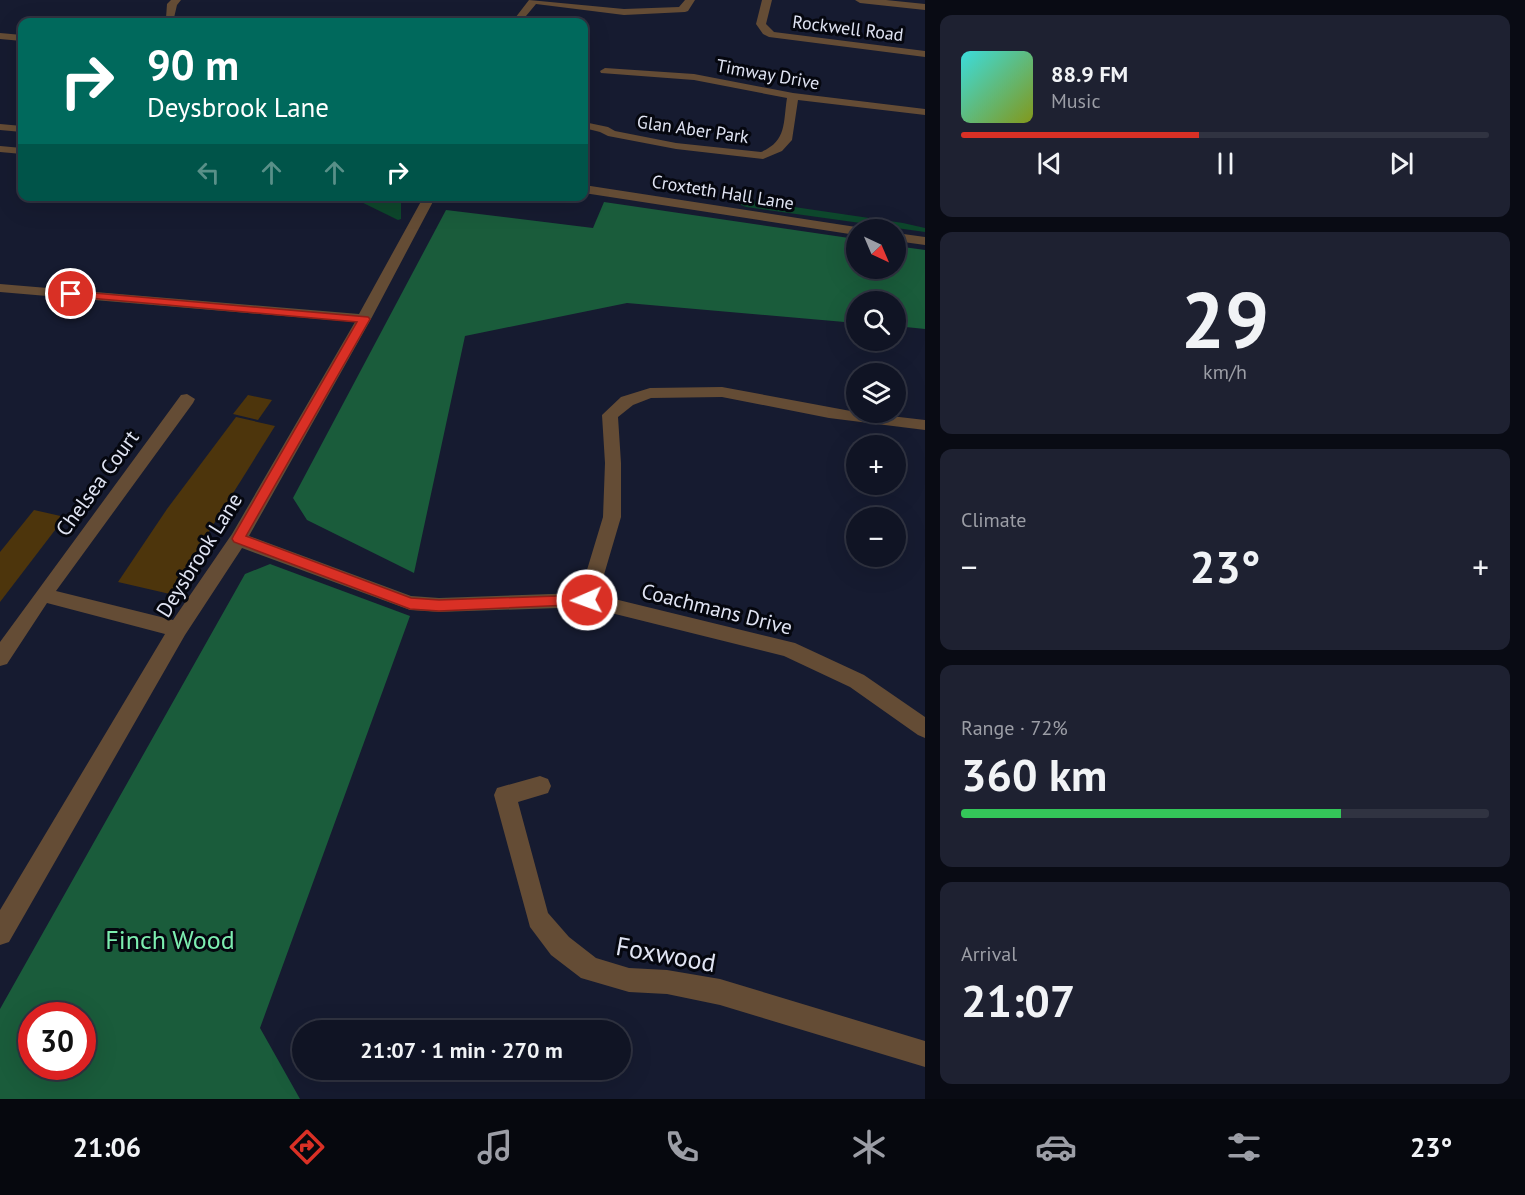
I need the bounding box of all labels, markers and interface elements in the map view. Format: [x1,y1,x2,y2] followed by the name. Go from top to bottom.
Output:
[791,10,905,46] street label: Rockwell Road
[147,37,239,92] text: 90 m
[48,42,126,120] icon: right
[715,54,821,94] street label: Timway Drive
[1051,60,1128,88] text: 88.9 FM
[1051,88,1100,114] text: Music
[147,90,329,124] text: Deysbrook Lane
[636,110,751,148] street label: Glan Aber Park
[1033,147,1066,180] icon: previous
[1209,147,1242,180] icon: pause
[1385,147,1418,180] icon: next
[192,156,225,189] icon: left
[255,156,288,189] icon: ahead
[318,156,351,189] icon: ahead
[381,156,414,189] icon: right
[650,169,796,215] street label: Croxteth Hall Lane
[846,219,906,279] north arrow
[846,219,906,567] map controls
[45,268,96,319] pin
[1181,269,1269,370] text: 29
[54,277,87,310] icon: arrive
[846,291,906,351] button: search
[1203,359,1247,385] text: km/h
[846,363,906,423] button: layers
[49,425,145,541] street label: Chelsea Court
[846,435,906,495] button: +
[150,488,248,622] street label: Deysbrook Lane
[846,507,906,567] button: −
[961,507,1027,533] text: Climate
[1190,537,1260,595] text: 23°
[961,545,978,588] text: −
[1472,545,1489,588] text: +
[555,568,619,632] position arrow
[639,577,795,641] street label: Coachmans Drive
[961,715,1068,741] text: Range · 72%
[961,745,1107,803] text: 360 km
[105,923,235,956] park label: Finch Wood
[613,929,719,979] street label: Foxwood
[961,941,1017,967] text: Arrival
[961,971,1075,1029] text: 21:07
[18,1002,96,1080] speed limit sign: 30
[360,1036,563,1064] text: 21:07 · 1 min · 270 m
[286,1126,328,1168] icon: directions
[474,1126,516,1168] icon: music
[661,1126,703,1168] icon: phone
[848,1126,890,1168] icon: climate
[1035,1126,1077,1168] icon: car
[1223,1126,1265,1168] icon: filters
[73,1130,141,1164] text: 21:06
[1410,1130,1452,1164] text: 23°

